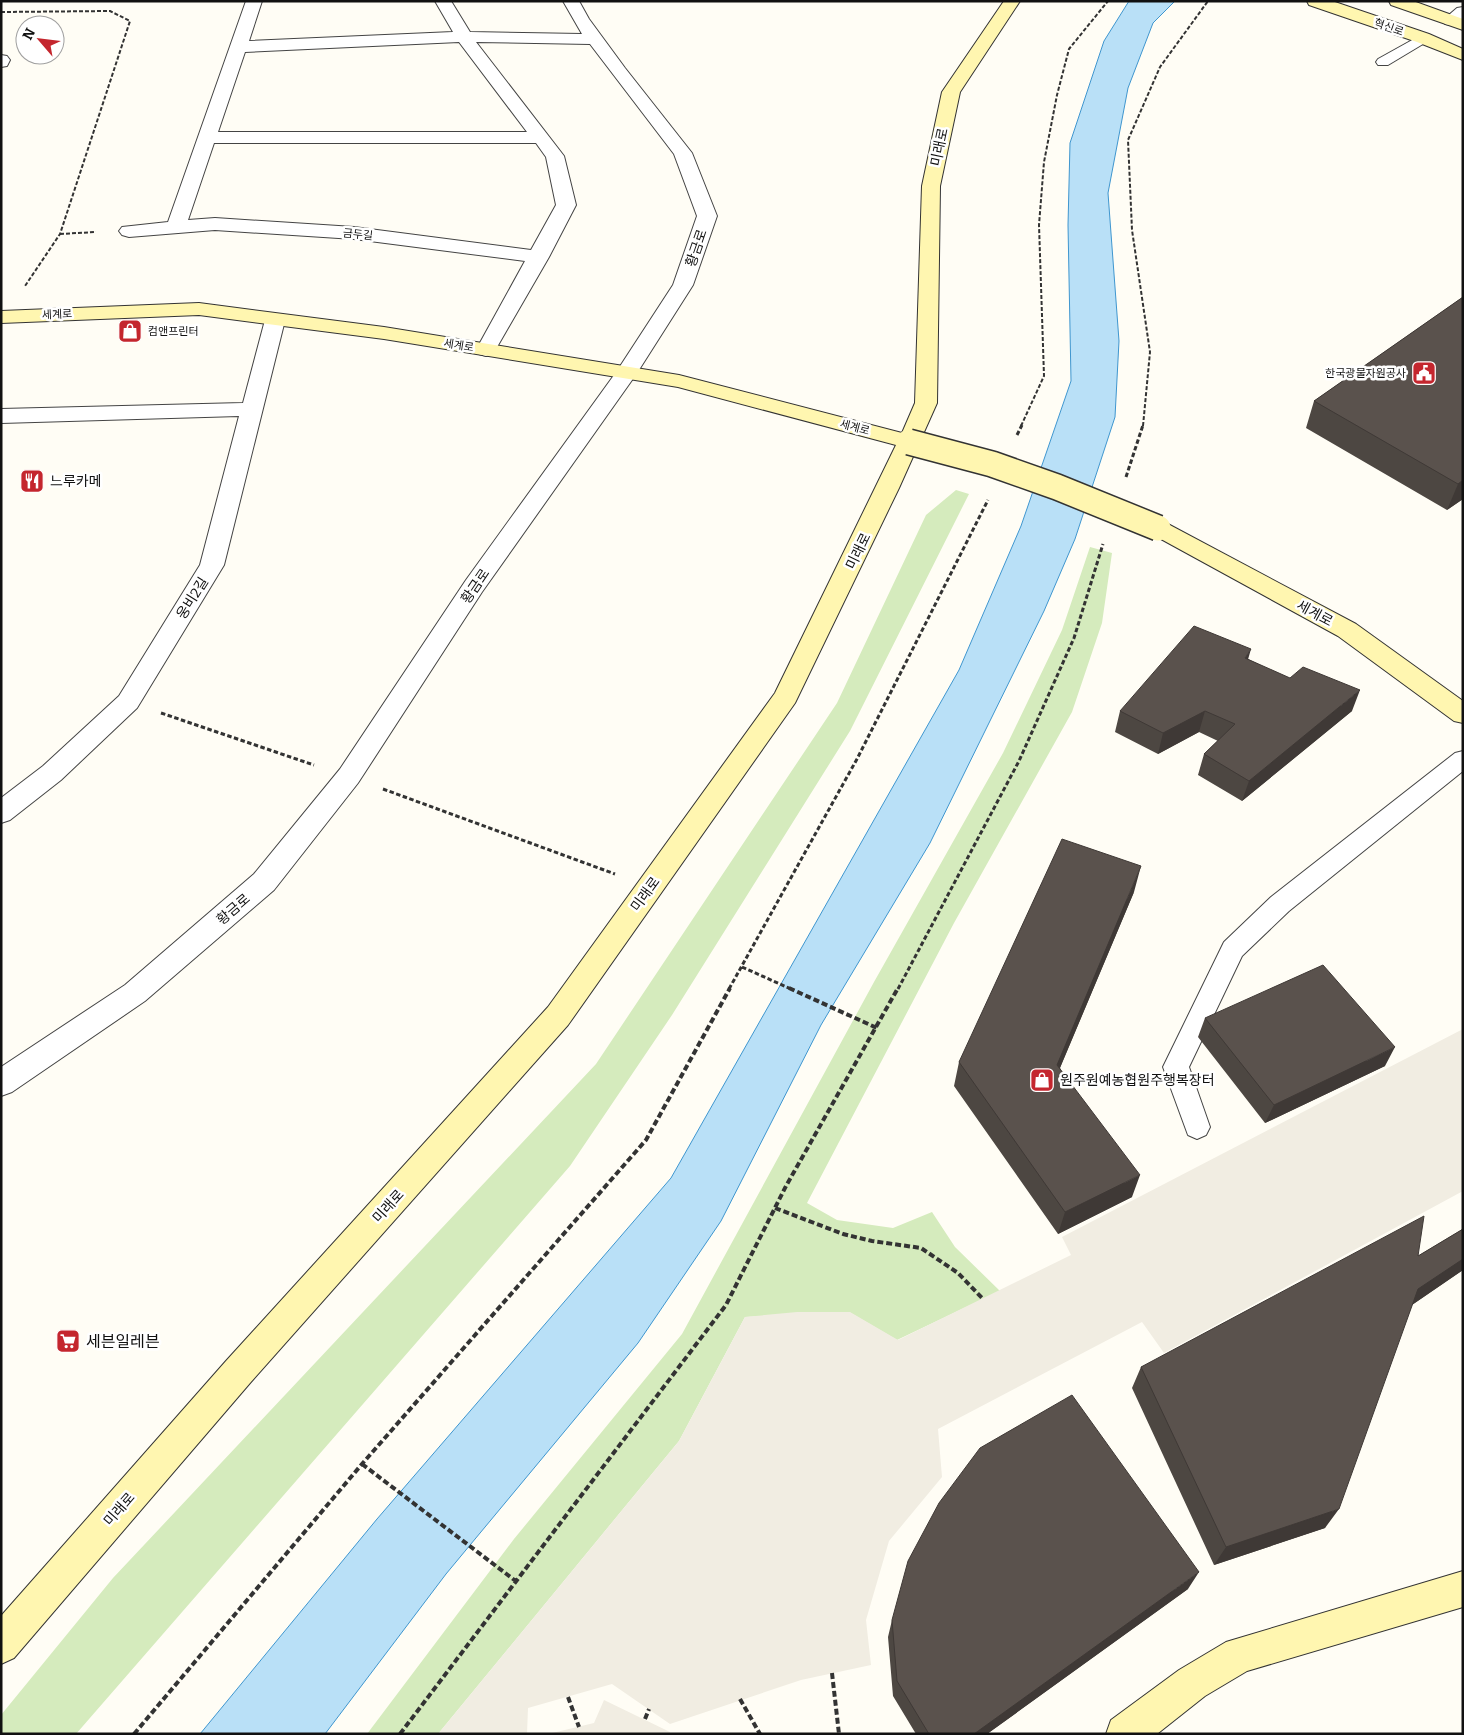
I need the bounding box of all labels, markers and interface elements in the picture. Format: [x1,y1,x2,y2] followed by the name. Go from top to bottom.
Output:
[15,15,65,65] north arrow
[1372,16,1405,39] street label: 혁신로
[19,25,39,43] text: N
[927,126,952,168] street label: 미래로
[342,226,374,243] street label: 금두길
[682,227,711,269] street label: 황금로
[42,307,73,322] street label: 세계로
[117,318,143,344] shop icon: 컴앤프린터
[148,325,199,338] place label: 컴앤프린터
[443,337,475,354] street label: 세계로
[1411,360,1437,386] public building icon: 한국광물자원공사
[1325,367,1406,380] place label: 한국광물자원공사
[839,417,871,438] street label: 세계로
[19,468,45,494] restaurant icon: 느루카메
[50,473,102,490] place label: 느루카메
[842,530,875,572] street label: 미래로
[458,565,493,607] street label: 황금로
[173,574,212,622] street label: 웅비2길
[1294,597,1336,630] street label: 세계로
[627,874,664,915] street label: 미래로
[213,890,254,928] street label: 황금로
[1029,1067,1055,1093] shop icon: 원주원예농협원주행복장터
[1060,1072,1215,1089] place label: 원주원예농협원주행복장터
[369,1186,408,1226] street label: 미래로
[55,1328,81,1354] supermarket icon: 세븐일레븐
[86,1332,160,1351] place label: 세븐일레븐
[100,1489,139,1529] street label: 미래로

